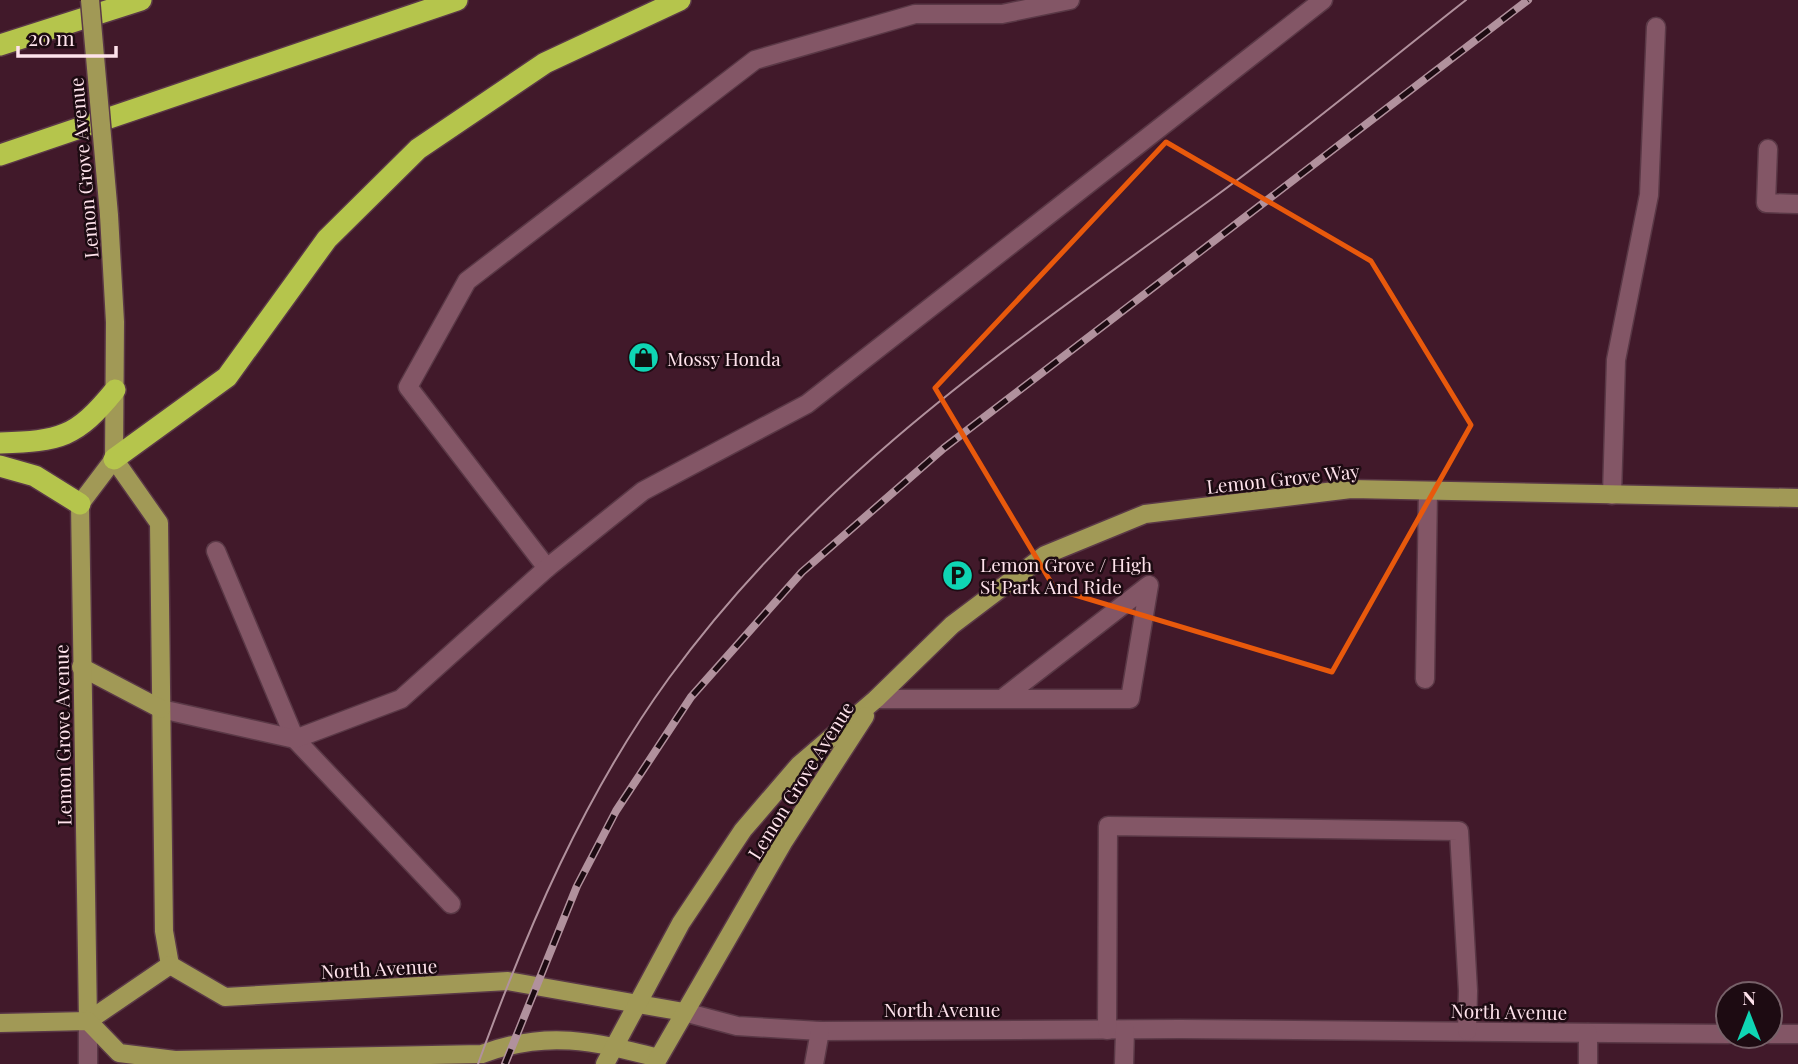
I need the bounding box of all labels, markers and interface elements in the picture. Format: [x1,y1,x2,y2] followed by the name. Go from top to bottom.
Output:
[18,14,116,58] scale bar
[28,23,75,51] text: 20 m
[62,77,104,259] street label: Lemon Grove Avenue
[627,341,661,375] shop icon: Mossy Honda
[667,345,781,371] place label: Mossy Honda
[1205,457,1361,499] street label: Lemon Grove Way
[980,551,1152,599] place label: Lemon Grove / High St Park And Ride
[940,558,974,592] parking icon: Lemon Grove / High St Park And Ride
[47,644,77,826] street label: Lemon Grove Avenue
[741,696,859,864] street label: Lemon Grove Avenue
[320,952,438,984] street label: North Avenue
[1714,980,1784,1050] north arrow
[1742,984,1756,1010] text: N
[884,996,1000,1022] street label: North Avenue
[1450,997,1568,1025] street label: North Avenue

